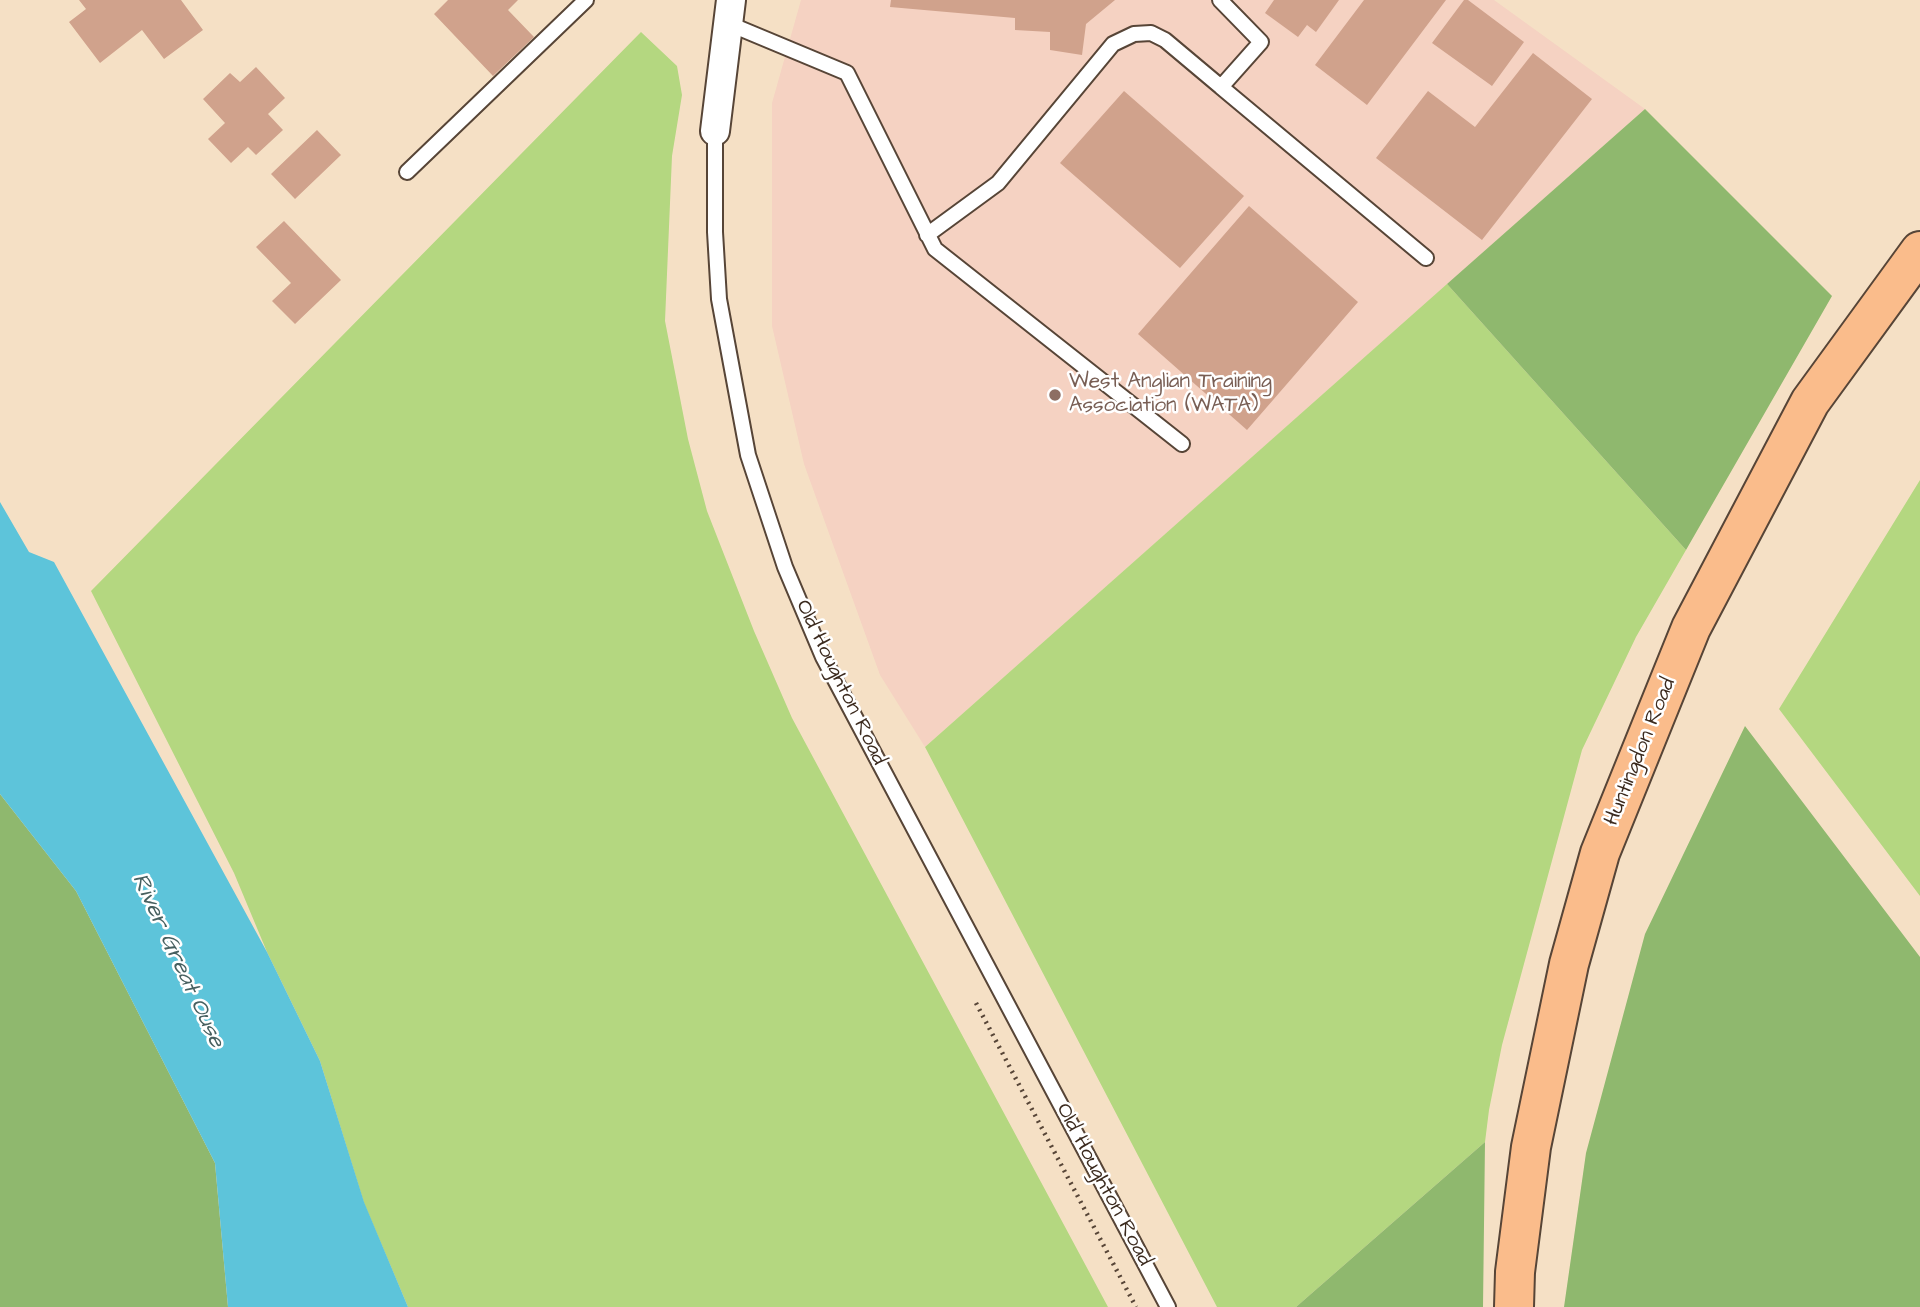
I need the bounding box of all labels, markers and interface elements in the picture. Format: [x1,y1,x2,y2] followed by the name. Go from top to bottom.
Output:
[1069,370,1272,420] place label: West Anglian Training Association (WATA)
[1047,387,1063,403] marker: West Anglian Training Association (WATA)
[789,596,891,770] street label: Old Houghton Road
[1600,675,1682,829] street label: Huntingdon Road
[125,870,229,1052] water label: River Great Ouse
[1050,1099,1156,1271] street label: Old Houghton Road

